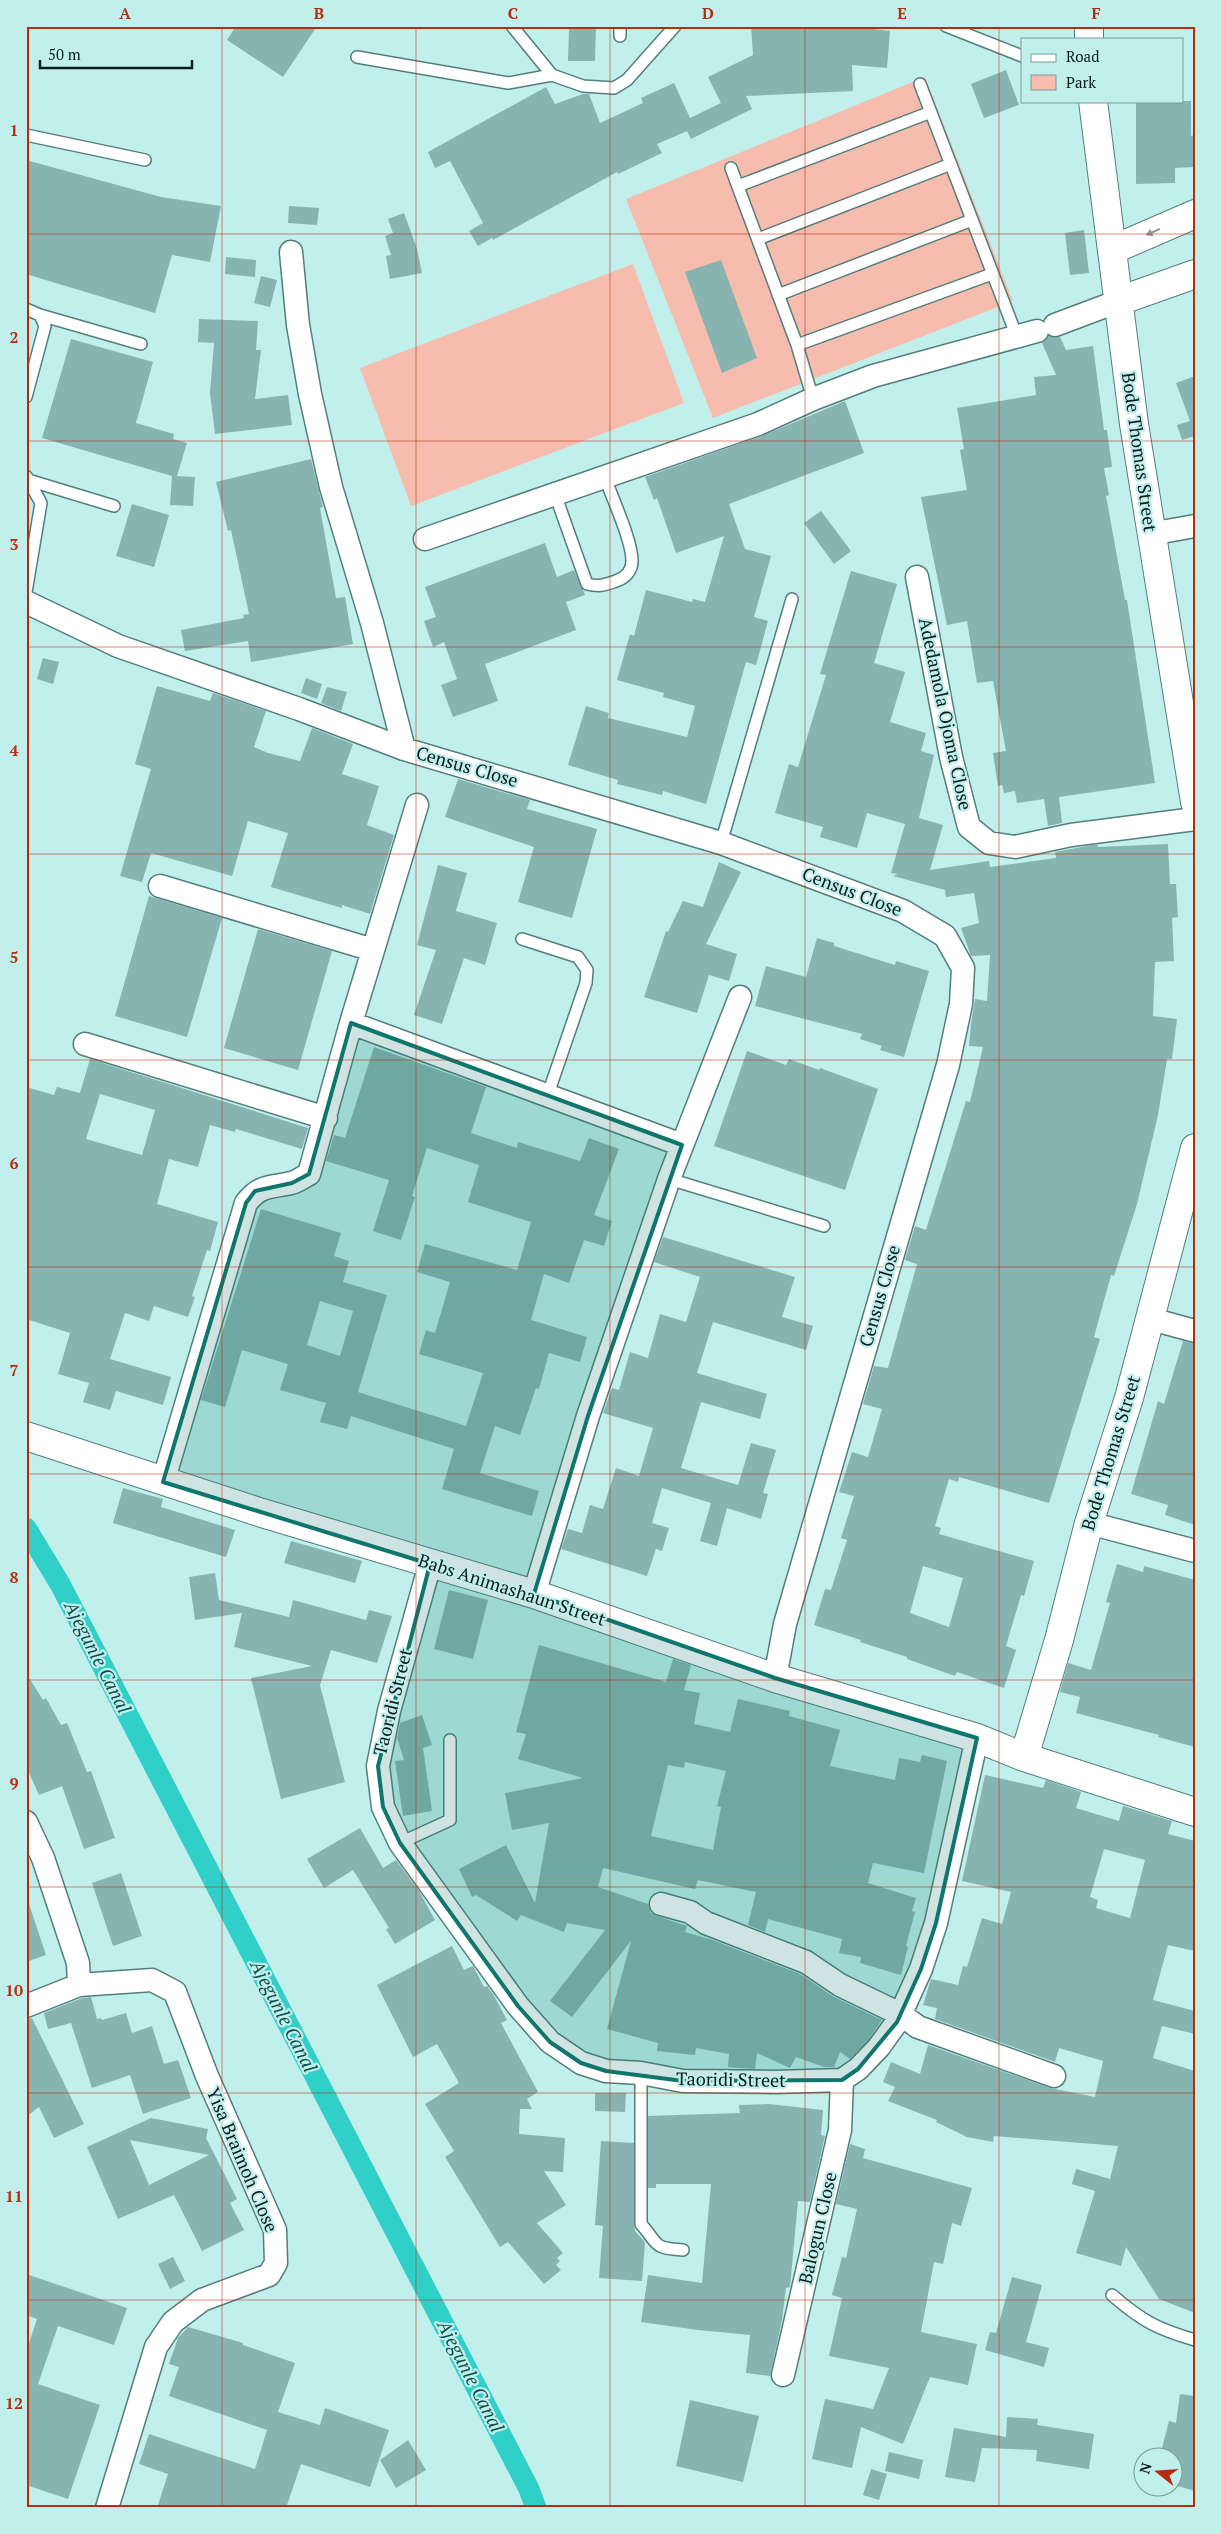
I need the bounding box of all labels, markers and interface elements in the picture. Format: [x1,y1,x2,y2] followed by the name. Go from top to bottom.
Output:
[119,2,131,24] text: A
[314,2,324,24] text: B
[508,2,518,24] text: C
[702,2,714,24] text: D
[897,2,907,24] text: E
[1091,2,1101,24] text: F
[40,38,192,70] scale bar
[1021,38,1184,102] legend
[48,44,81,64] text: 50 m
[1066,46,1099,66] text: Road
[1066,72,1096,92] text: Park
[9,119,19,141] text: 1
[1146,228,1160,236] one-way arrow
[9,326,19,348] text: 2
[1117,371,1163,534] street label: Bode Thomas Street
[9,533,19,555] text: 3
[914,615,978,812] street label: Adedamola Ojoma Close
[9,739,19,761] text: 4
[413,740,521,792] street label: Census Close
[799,861,906,921] street label: Census Close
[9,946,19,968] text: 5
[9,1152,19,1174] text: 6
[853,1242,905,1350] street label: Census Close
[9,1359,19,1381] text: 7
[1075,1372,1145,1533] street label: Bode Thomas Street
[416,1547,609,1631] street label: Babs Animashaun Street
[9,1566,19,1588] text: 8
[59,1595,138,1718] water label: Ajegunle Canal
[367,1645,417,1758] street label: Taoridi Street
[9,1772,19,1794] text: 9
[245,1954,324,2077] water label: Ajegunle Canal
[5,1979,23,2001] text: 10
[676,2066,786,2092] street label: Taoridi Street
[202,2084,284,2236] street label: Yisa Braimoh Close
[792,2169,842,2286] street label: Balogun Close
[5,2185,23,2207] text: 11
[432,2314,511,2437] water label: Ajegunle Canal
[5,2392,23,2414] text: 12
[1134,2446,1184,2496] north arrow
[1134,2460,1156,2476] text: N

